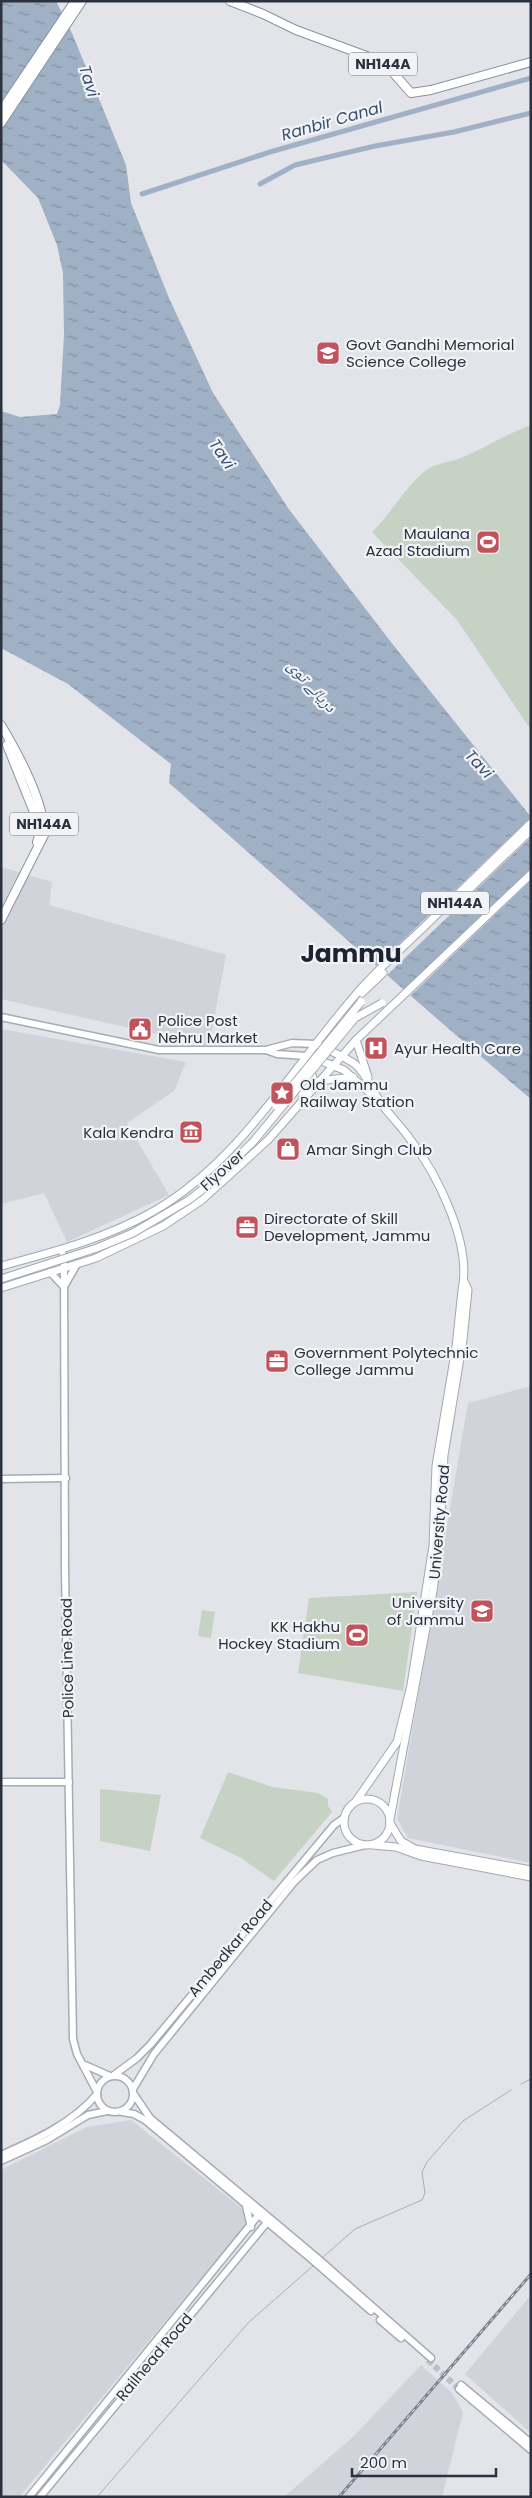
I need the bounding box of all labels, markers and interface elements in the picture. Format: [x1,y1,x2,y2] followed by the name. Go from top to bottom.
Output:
[349,52,417,76] road number: NH144A
[73,62,105,101] water label: Tavi
[279,96,385,146] water label: Ranbir Canal
[346,334,514,372] place label: Govt Gandhi Memorial Science College
[315,340,341,366] school or university icon: Govt Gandhi Memorial Science College
[203,434,241,475] water label: Tavi
[365,523,470,561] place label: Maulana Azad Stadium
[475,529,501,555] sports icon: Maulana Azad Stadium
[282,655,342,718] water label: دریائے توی
[460,744,499,784] water label: Tavi
[10,812,78,836] road number: NH144A
[421,891,489,914] road number: NH144A
[300,936,402,971] district label: Jammu
[158,1010,258,1048] place label: Police Post Nehru Market
[127,1016,153,1042] public building icon: Police Post Nehru Market
[363,1035,389,1061] hospital icon: Ayur Health Care
[394,1038,521,1059] place label: Ayur Health Care
[300,1074,414,1112] place label: Old Jammu Railway Station
[269,1080,295,1106] place icon: Old Jammu Railway Station
[178,1119,204,1145] museum icon: Kala Kendra
[83,1122,174,1143] place label: Kala Kendra
[275,1136,301,1162] shop icon: Amar Singh Club
[306,1139,432,1160] place label: Amar Singh Club
[195,1144,249,1195] street label: Flyover
[264,1208,430,1246] place label: Directorate of Skill Development, Jammu
[234,1214,260,1240] office icon: Directorate of Skill Development, Jammu
[294,1342,478,1380] place label: Government Polytechnic College Jammu
[264,1348,290,1374] office icon: Government Polytechnic College Jammu
[424,1464,454,1580] street label: University Road
[387,1592,465,1630] place label: University of Jammu
[55,1598,79,1718] street label: Police Line Road
[469,1598,495,1624] school or university icon: University of Jammu
[218,1616,340,1654] place label: KK Hakhu Hockey Stadium
[344,1622,370,1648] sports icon: KK Hakhu Hockey Stadium
[183,1895,277,2001] street label: Ambedkar Road
[111,2309,197,2405] street label: Railhead Road
[352,2446,496,2478] scale bar
[360,2452,407,2473] text: 200 m

